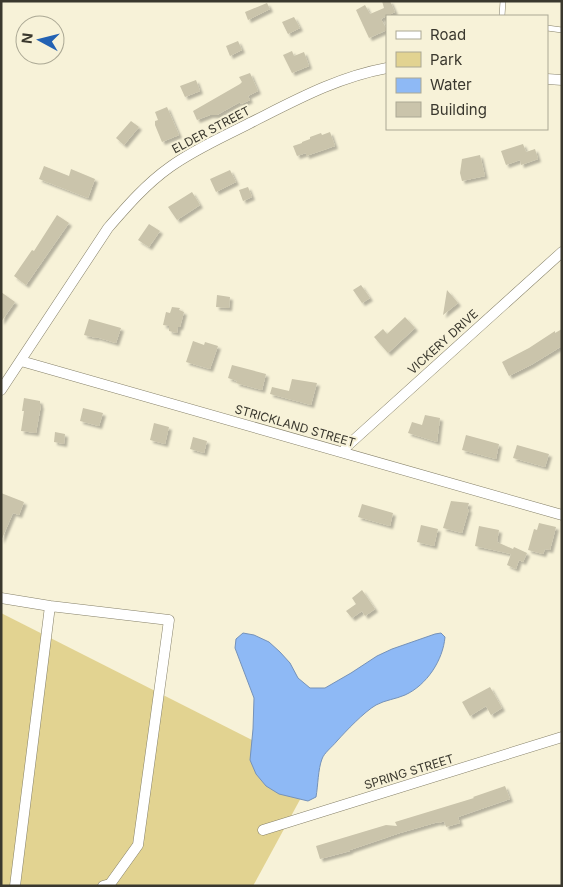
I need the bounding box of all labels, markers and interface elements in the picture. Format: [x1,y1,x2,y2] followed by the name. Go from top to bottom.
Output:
[15,15,65,65] north arrow
[386,15,548,130] legend
[430,25,466,44] text: Road
[18,32,36,45] text: N
[430,50,463,69] text: Park
[430,75,472,94] text: Water
[430,100,487,119] text: Building
[169,103,253,156] street label: ELDER STREET
[404,306,481,377] street label: VICKERY DRIVE
[233,401,357,450] street label: STRICKLAND STREET
[362,751,456,792] street label: SPRING STREET

